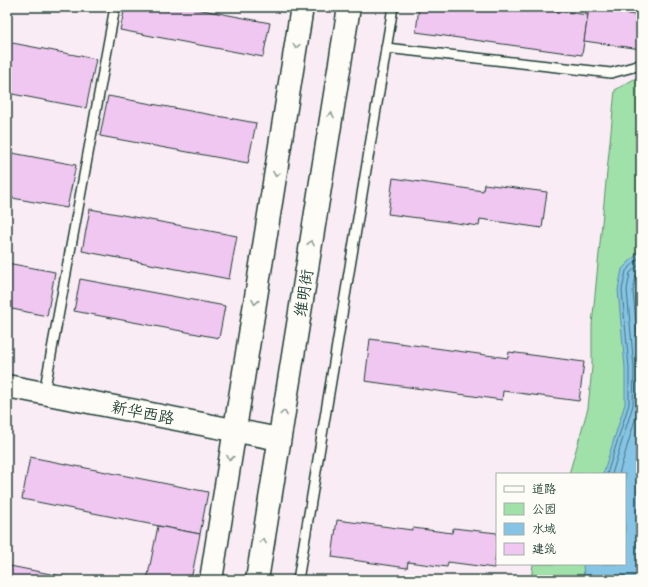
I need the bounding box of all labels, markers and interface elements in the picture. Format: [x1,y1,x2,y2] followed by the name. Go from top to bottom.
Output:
[292,42,301,49] one-way arrow
[327,112,335,118] one-way arrow
[272,171,280,177] one-way arrow
[306,240,315,246] one-way arrow
[289,268,321,319] street label: 维明街
[251,299,260,305] one-way arrow
[109,396,176,432] street label: 新华西路
[279,410,287,416] one-way arrow
[226,455,235,461] one-way arrow
[496,473,626,565] legend
[532,481,556,499] text: 道路
[532,501,556,519] text: 公园
[532,521,556,539] text: 水域
[258,538,267,545] one-way arrow
[532,541,556,559] text: 建筑

